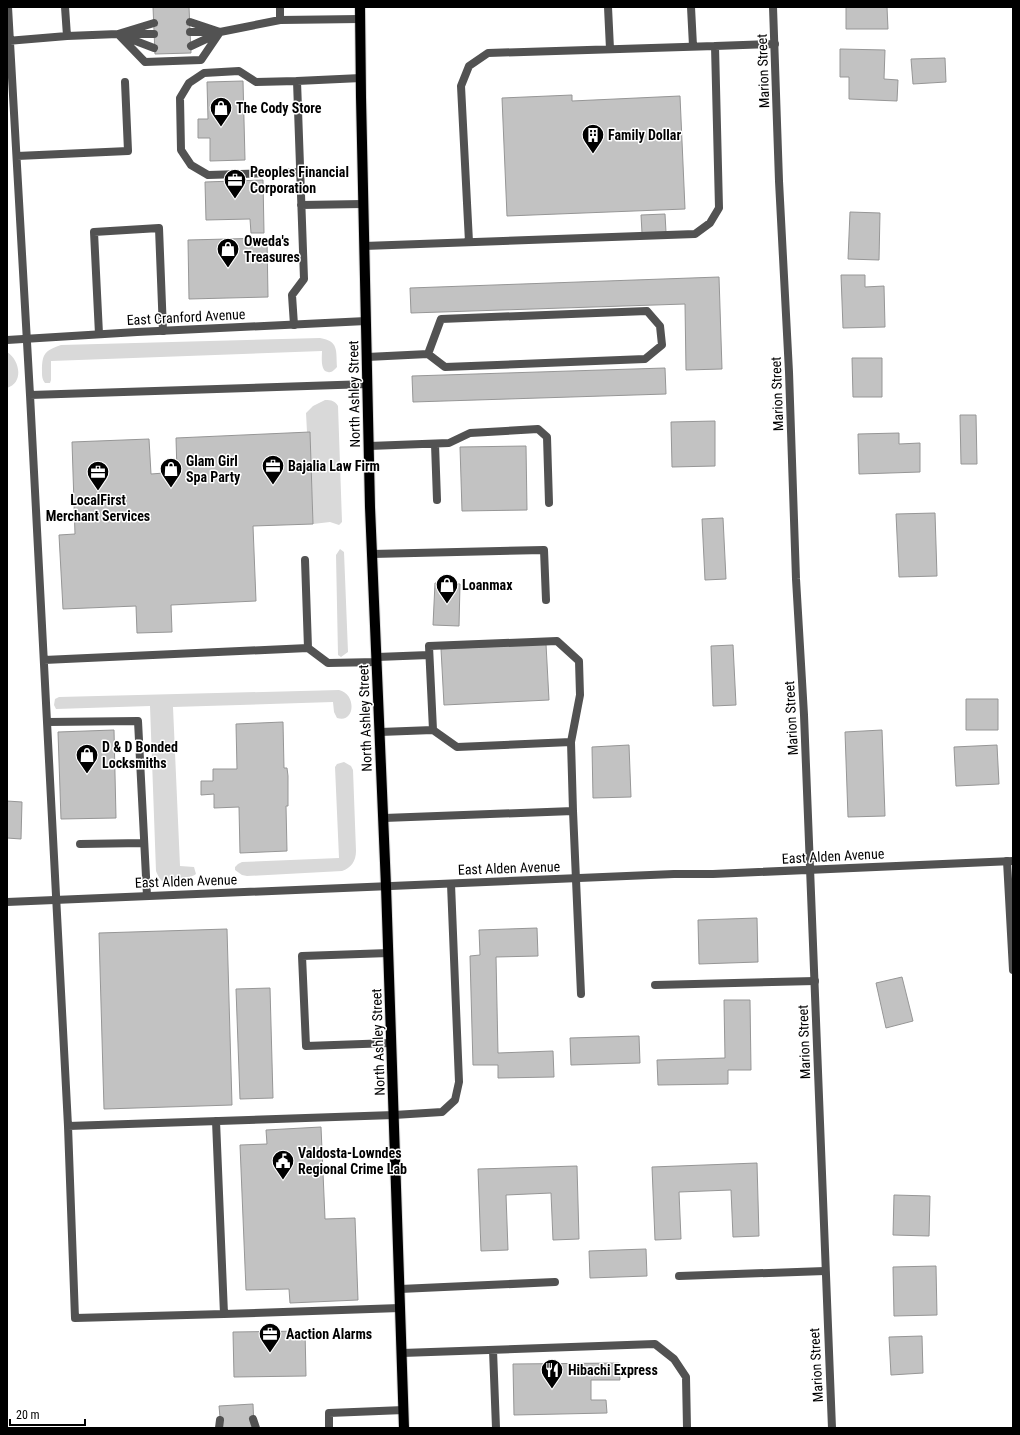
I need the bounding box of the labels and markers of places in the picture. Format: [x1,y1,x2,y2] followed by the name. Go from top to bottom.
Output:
[208,95,234,128] shop icon: The Cody Store
[236,100,322,116] place label: The Cody Store
[580,122,606,155] building icon: Family Dollar
[608,127,681,143] place label: Family Dollar
[250,164,349,196] place label: Peoples Financial Corporation
[222,167,248,200] office icon: Peoples Financial Corporation
[244,233,300,265] place label: Oweda's Treasures
[215,236,241,269] shop icon: Oweda's Treasures
[186,453,241,485] place label: Glam Girl Spa Party
[260,453,286,486] office icon: Bajalia Law Firm
[158,456,184,489] shop icon: Glam Girl Spa Party
[288,458,380,474] place label: Bajalia Law Firm
[85,459,111,492] office icon: LocalFirst Merchant Services
[46,492,150,524] place label: LocalFirst Merchant Services
[434,572,460,605] shop icon: Loanmax
[462,577,513,593] place label: Loanmax
[102,739,178,771] place label: D & D Bonded Locksmiths
[74,742,100,775] shop icon: D & D Bonded Locksmiths
[298,1145,407,1177] place label: Valdosta-Lowndes Regional Crime Lab
[270,1148,296,1181] public building icon: Valdosta-Lowndes Regional Crime Lab
[257,1321,283,1354] office icon: Aaction Alarms
[286,1326,372,1342] place label: Aaction Alarms
[539,1357,565,1390] restaurant icon: Hibachi Express
[568,1362,658,1378] place label: Hibachi Express

